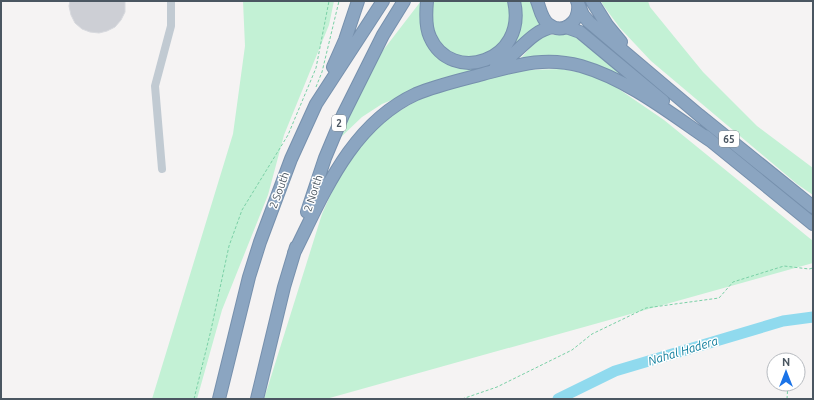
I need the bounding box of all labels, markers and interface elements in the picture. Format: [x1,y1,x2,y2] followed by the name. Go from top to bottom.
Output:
[332,115,346,131] road number: 2
[719,131,739,147] road number: 65
[267,170,291,210] street label: 2 South
[301,173,325,213] street label: 2 North
[646,334,720,367] water label: Nahal Hadera
[766,352,806,392] north arrow
[782,356,790,368] text: N

